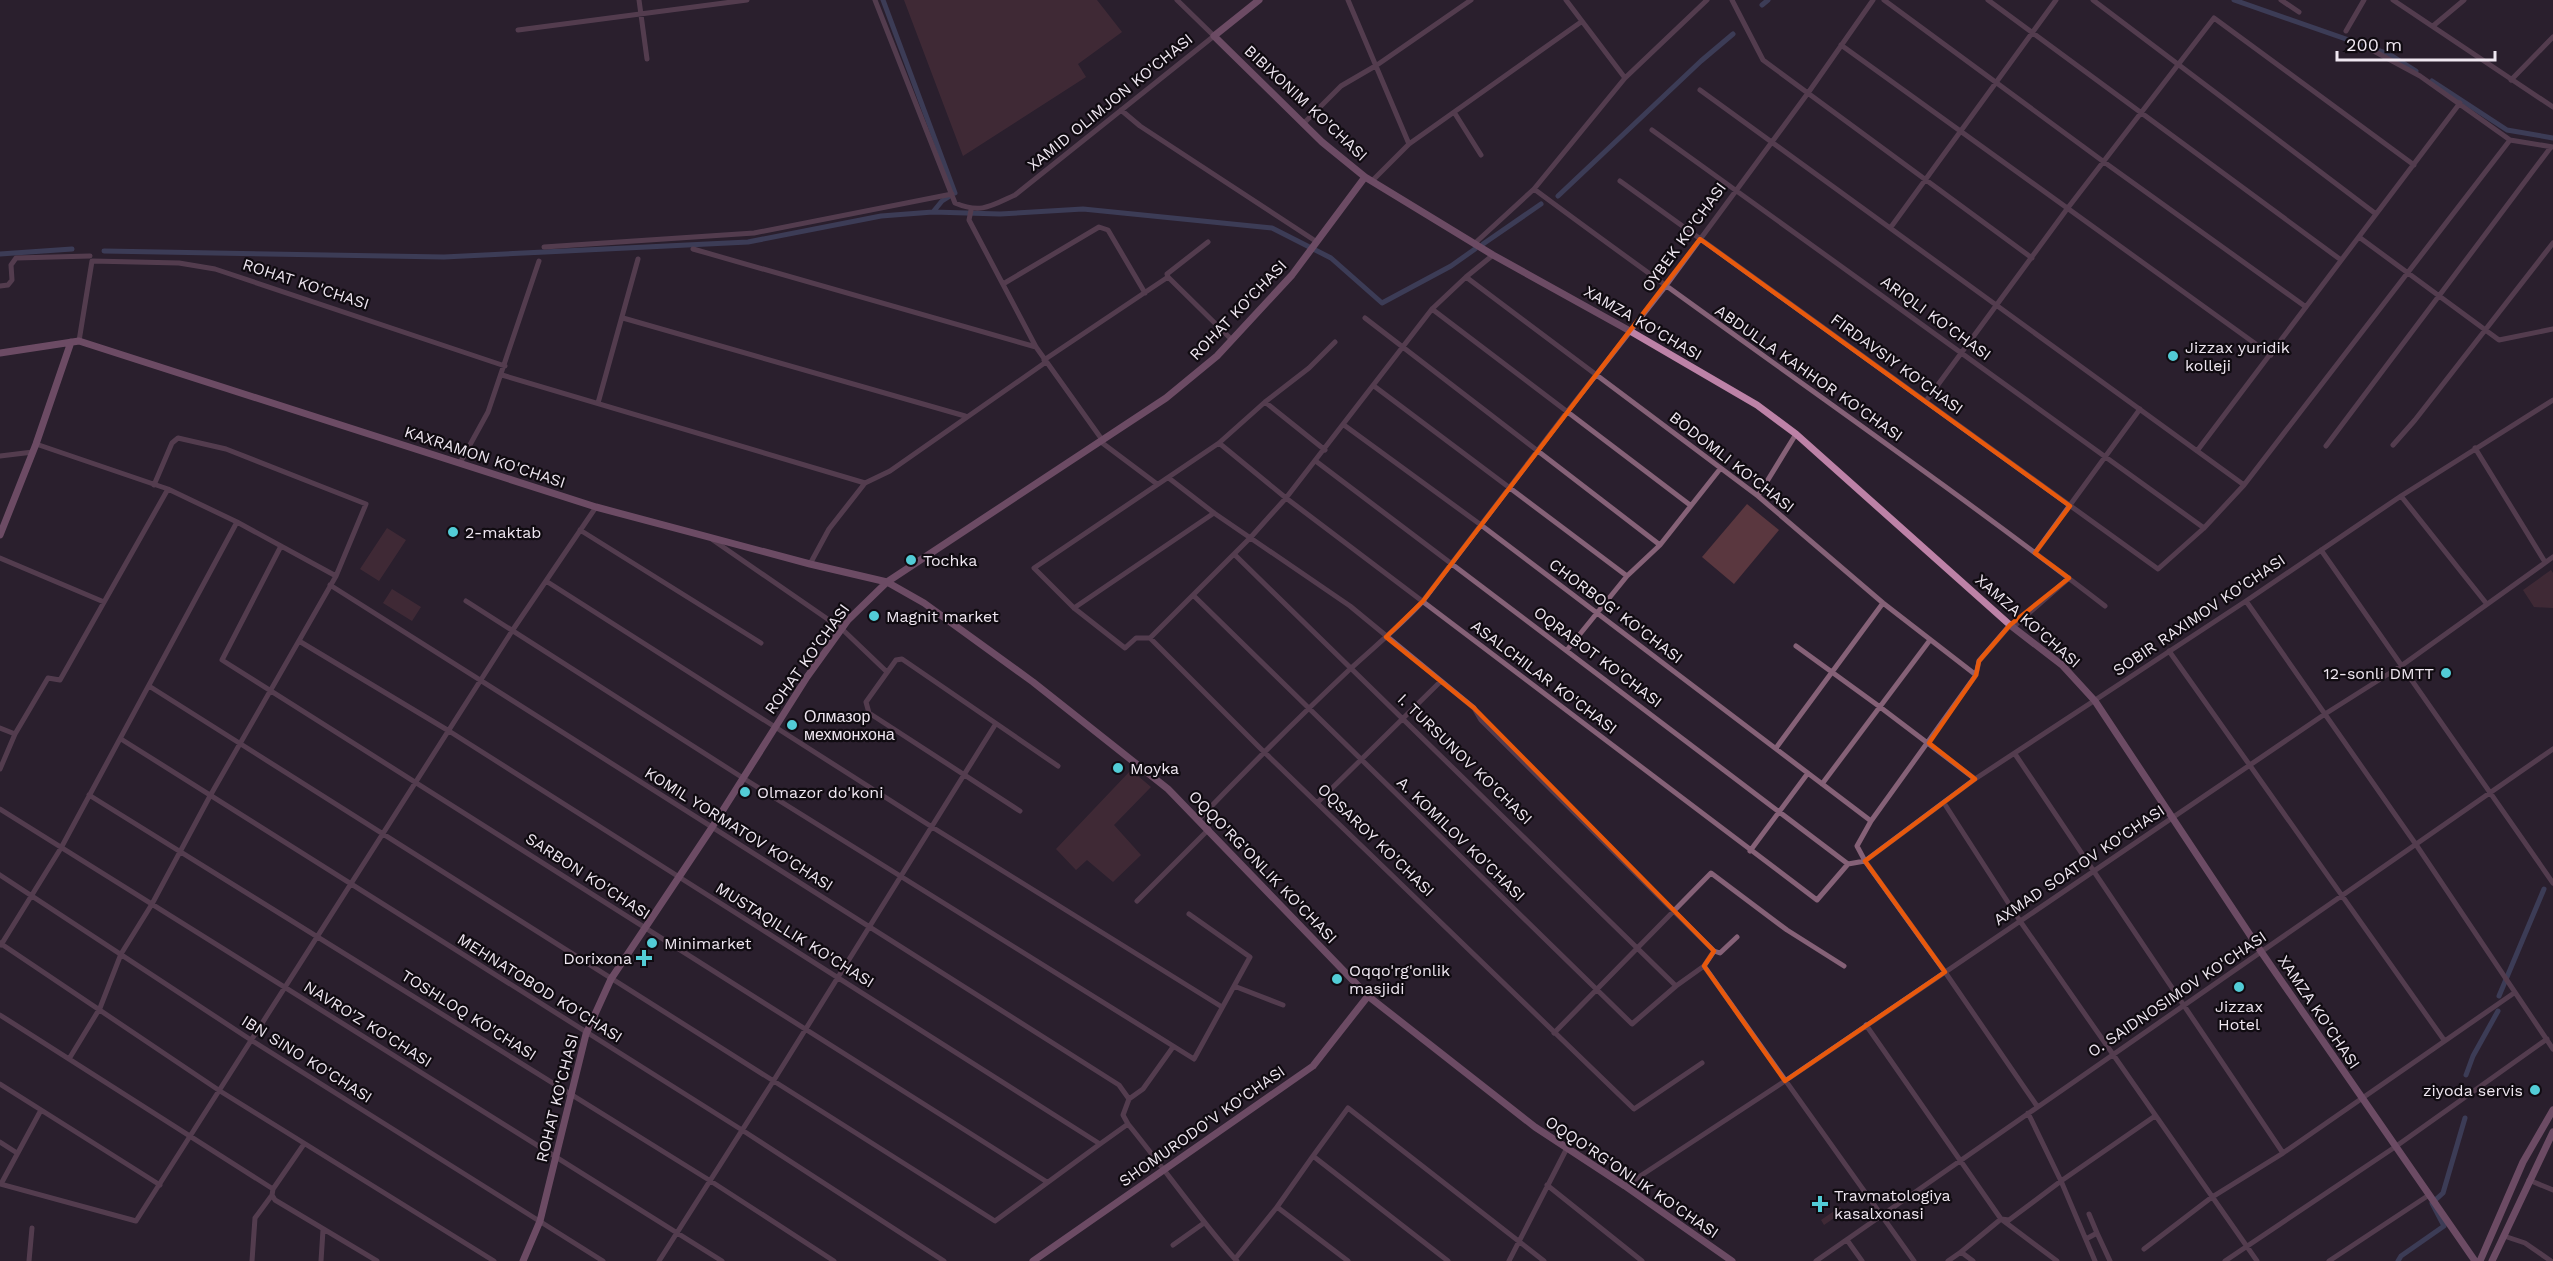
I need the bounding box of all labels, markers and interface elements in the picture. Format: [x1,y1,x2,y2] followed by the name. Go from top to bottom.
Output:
[2337,24,2494,62] scale bar
[1023,29,1197,175] street label: XAMID OLIMJON KO'CHASI
[2346,34,2402,55] text: 200 m
[1241,41,1371,165] street label: BIBIXONIM KO'CHASI
[1638,179,1730,295] street label: OYBEK KO'CHASI
[240,255,372,313] street label: ROHAT KO'CHASI
[1185,256,1291,364] street label: ROHAT KO'CHASI
[1877,272,1995,364] street label: ARIQLI KO'CHASI
[1581,282,1705,364] street label: XAMZA KO'CHASI
[1711,301,1907,445] street label: ABDULLA KAHHOR KO'CHASI
[1827,310,1967,418] street label: FIRDAVSIY KO'CHASI
[2185,338,2290,375] place label: Jizzax yuridik kolleji
[2166,349,2180,363] marker: Jizzax yuridik kolleji
[1666,407,1798,517] street label: BODOMLI KO'CHASI
[402,422,568,492] street label: KAXRAMON KO'CHASI
[465,523,541,542] place label: 2-maktab
[446,525,460,539] marker: 2-maktab
[2109,550,2289,680] street label: SOBIR RAXIMOV KO'CHASI
[923,551,977,570] place label: Tochka
[904,553,918,567] marker: Tochka
[1545,555,1687,667] street label: CHORBOG' KO'CHASI
[1972,570,2084,672] street label: XAMZA KO'CHASI
[761,600,853,718] street label: ROHAT KO'CHASI
[1530,603,1666,711] street label: OQRABOT KO'CHASI
[886,607,999,626] place label: Magnit market
[867,609,881,623] marker: Magnit market
[1467,616,1621,738] street label: ASALCHILAR KO'CHASI
[2324,664,2434,683] place label: 12-sonli DMTT
[2439,666,2453,680] marker: 12-sonli DMTT
[1394,690,1536,828] street label: I. TURSUNOV KO'CHASI
[804,707,895,744] place label: Олмазор мехмонхона
[785,718,799,732] marker: Олмазор мехмонхона
[1130,759,1179,778] place label: Moyka
[1111,761,1125,775] marker: Moyka
[641,763,837,895] street label: KOMIL YORMATOV KO'CHASI
[1393,773,1529,905] street label: A. KOMILOV KO'CHASI
[1314,779,1438,901] street label: OQSAROY KO'CHASI
[757,783,883,802] place label: Olmazor do'koni
[738,785,752,799] marker: Olmazor do'koni
[1185,787,1341,947] street label: OQQO'RG'ONLIK KO'CHASI
[1990,801,2168,929] street label: AXMAD SOATOV KO'CHASI
[522,829,654,923] street label: SARBON KO'CHASI
[712,878,878,992] street label: MUSTAQILLIK KO'CHASI
[2084,927,2270,1061] street label: O. SAIDNOSIMOV KO'CHASI
[454,929,626,1047] street label: MEHNATOBOD KO'CHASI
[664,934,752,953] place label: Minimarket
[645,936,659,950] marker: Minimarket
[563,949,632,968] place label: Dorixona
[637,951,651,965] marker: Dorixona
[2274,952,2364,1072] street label: XAMZA KO'CHASI
[1349,961,1450,998] place label: Oqqo'rg'onlik masjidi
[398,966,540,1064] street label: TOSHLOQ KO'CHASI
[1330,972,1344,986] marker: Oqqo'rg'onlik masjidi
[300,977,436,1071] street label: NAVRO'Z KO'CHASI
[2232,980,2246,994] marker: Jizzax Hotel
[2215,997,2263,1034] place label: Jizzax Hotel
[238,1011,376,1107] street label: IBN SINO KO'CHASI
[532,1032,582,1164] street label: ROHAT KO'CHASI
[1116,1061,1288,1191] street label: SHOMURODO'V KO'CHASI
[2423,1081,2523,1100] place label: ziyoda servis
[2528,1083,2542,1097] marker: ziyoda servis
[1542,1112,1722,1242] street label: OQQO'RG'ONLIK KO'CHASI
[1834,1186,1951,1223] place label: Travmatologiya kasalxonasi
[1811,1195,1829,1213] marker: Travmatologiya kasalxonasi

